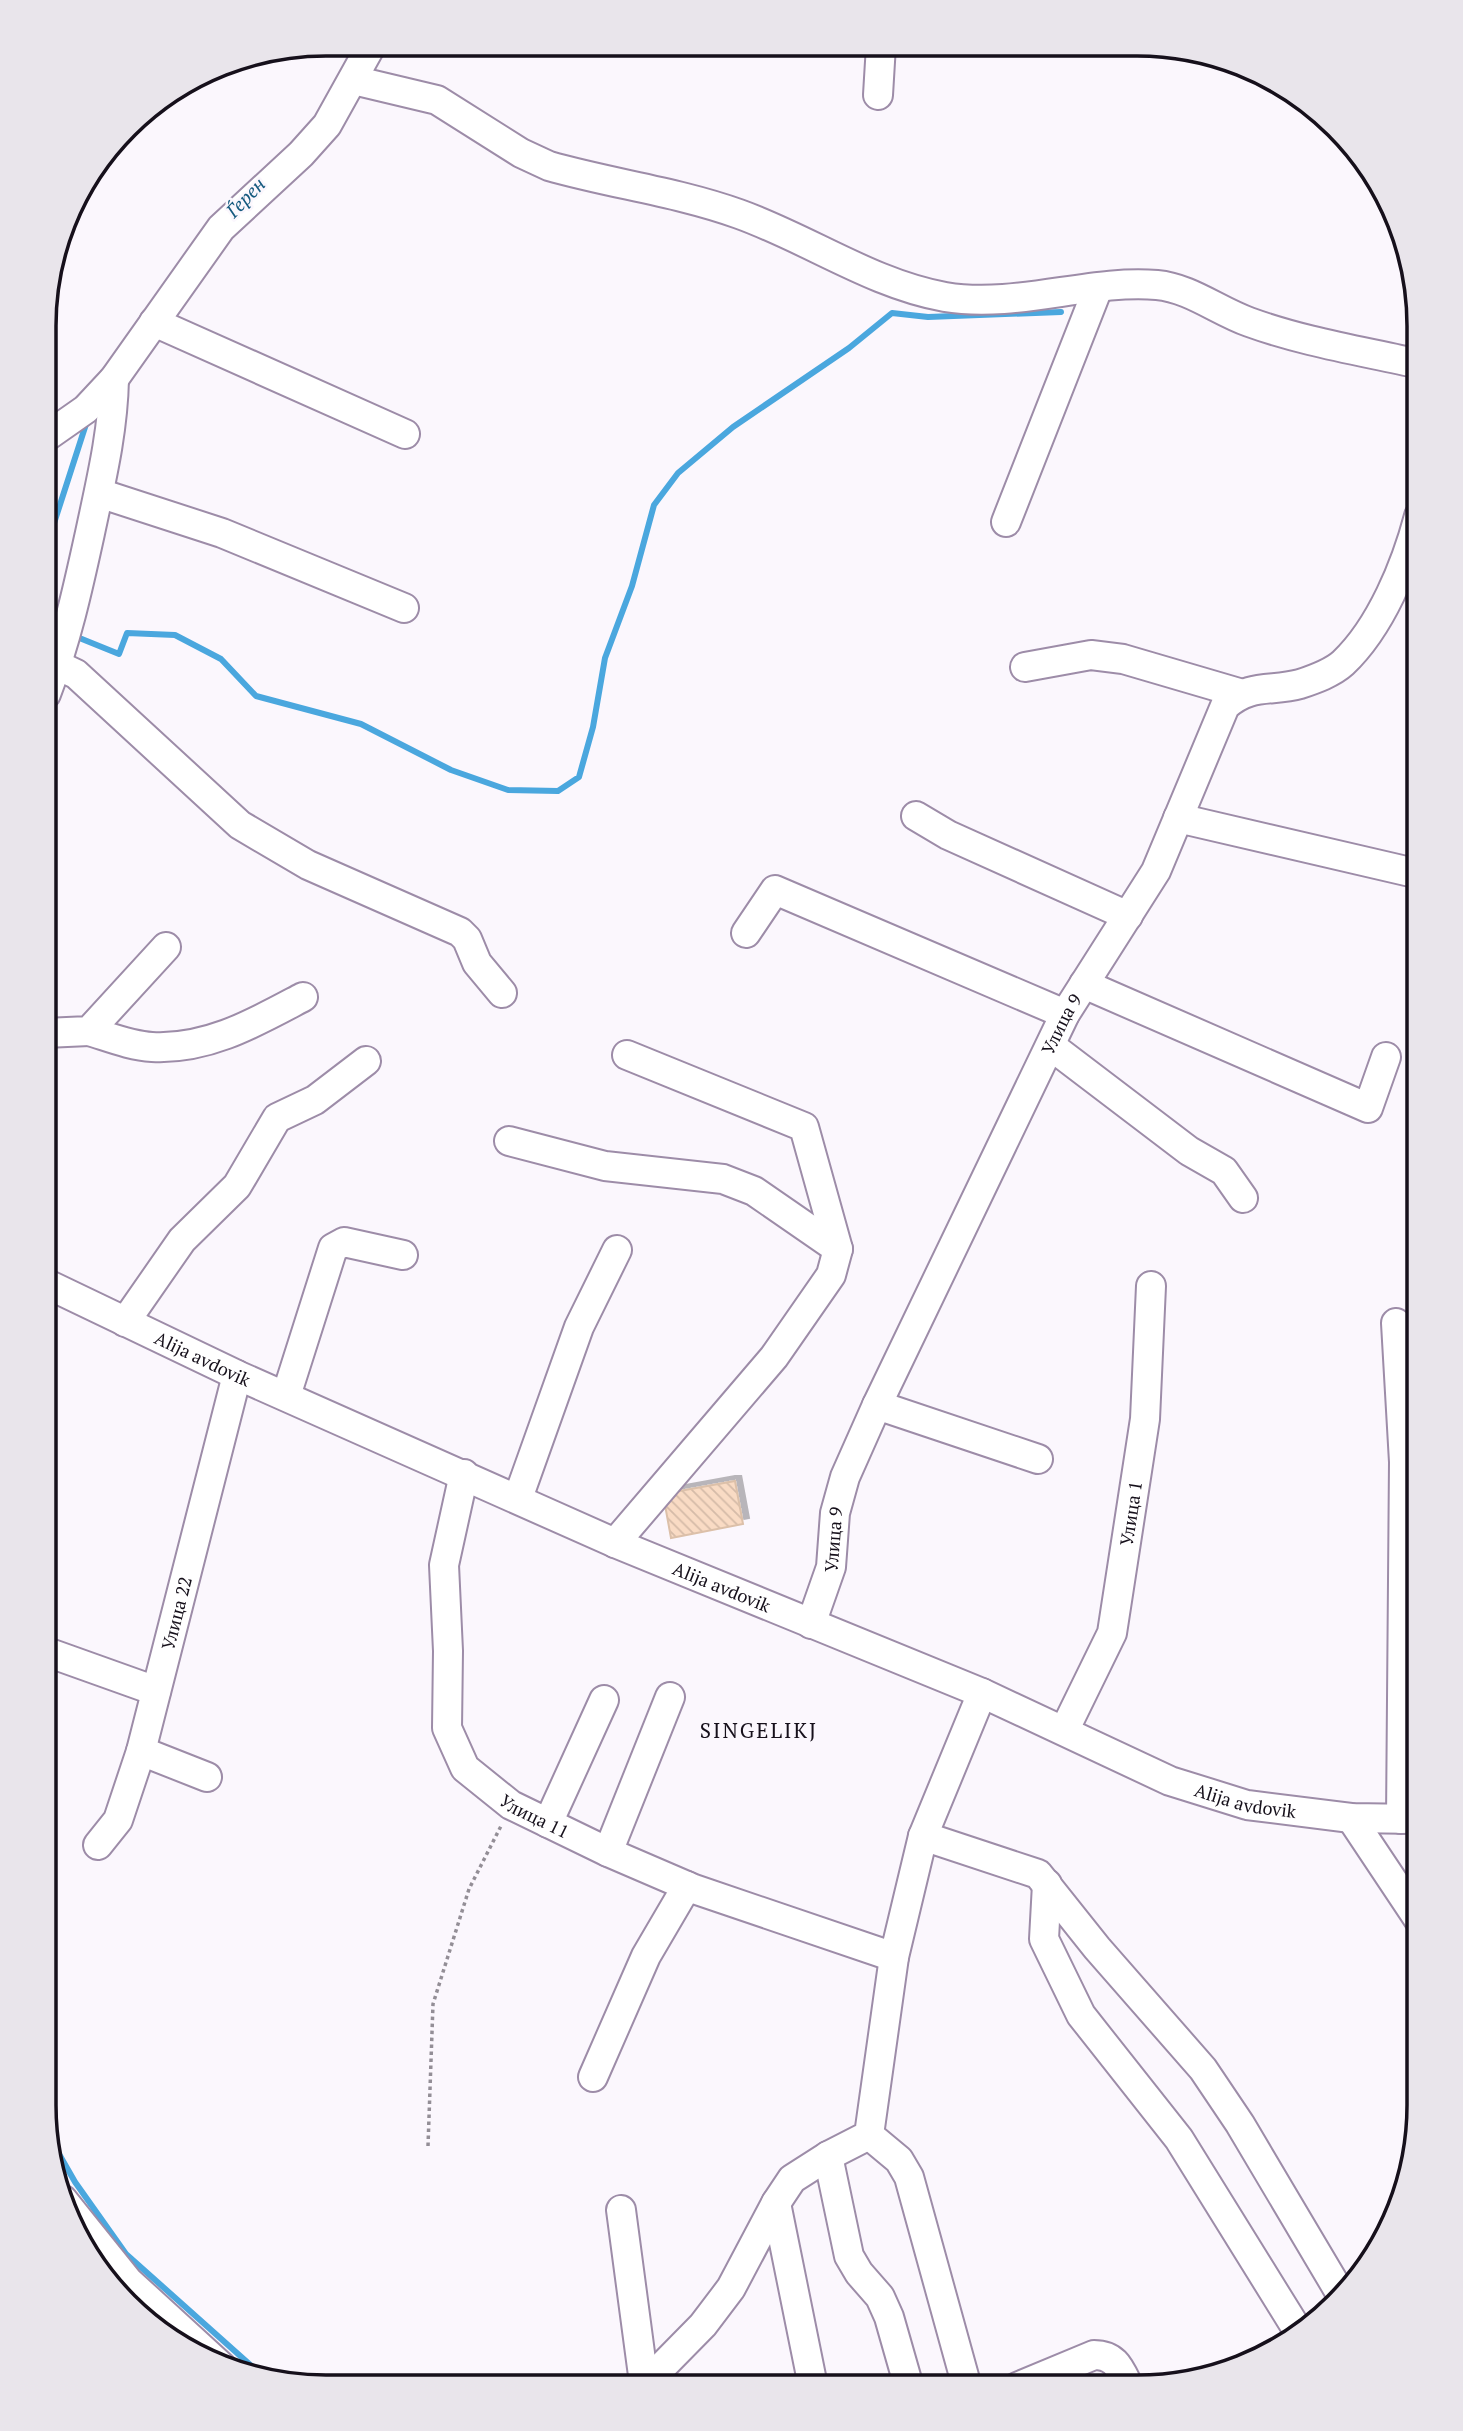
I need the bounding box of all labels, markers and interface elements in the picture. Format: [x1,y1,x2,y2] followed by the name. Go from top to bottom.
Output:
[219,172,270,223] water label: Ѓерен
[1036,989,1087,1058] street label: Улица 9
[151,1325,255,1392] street label: Alija avdovik
[1114,1479,1147,1547] street label: Улица 1
[819,1504,848,1573] street label: Улица 9
[669,1556,775,1618] street label: Alija avdovik
[155,1574,197,1652] street label: Улица 22
[700,1716,818,1744] district label: SINGELIKJ
[1192,1777,1298,1823] street label: Alija avdovik
[495,1788,573,1843] street label: Улица 11

